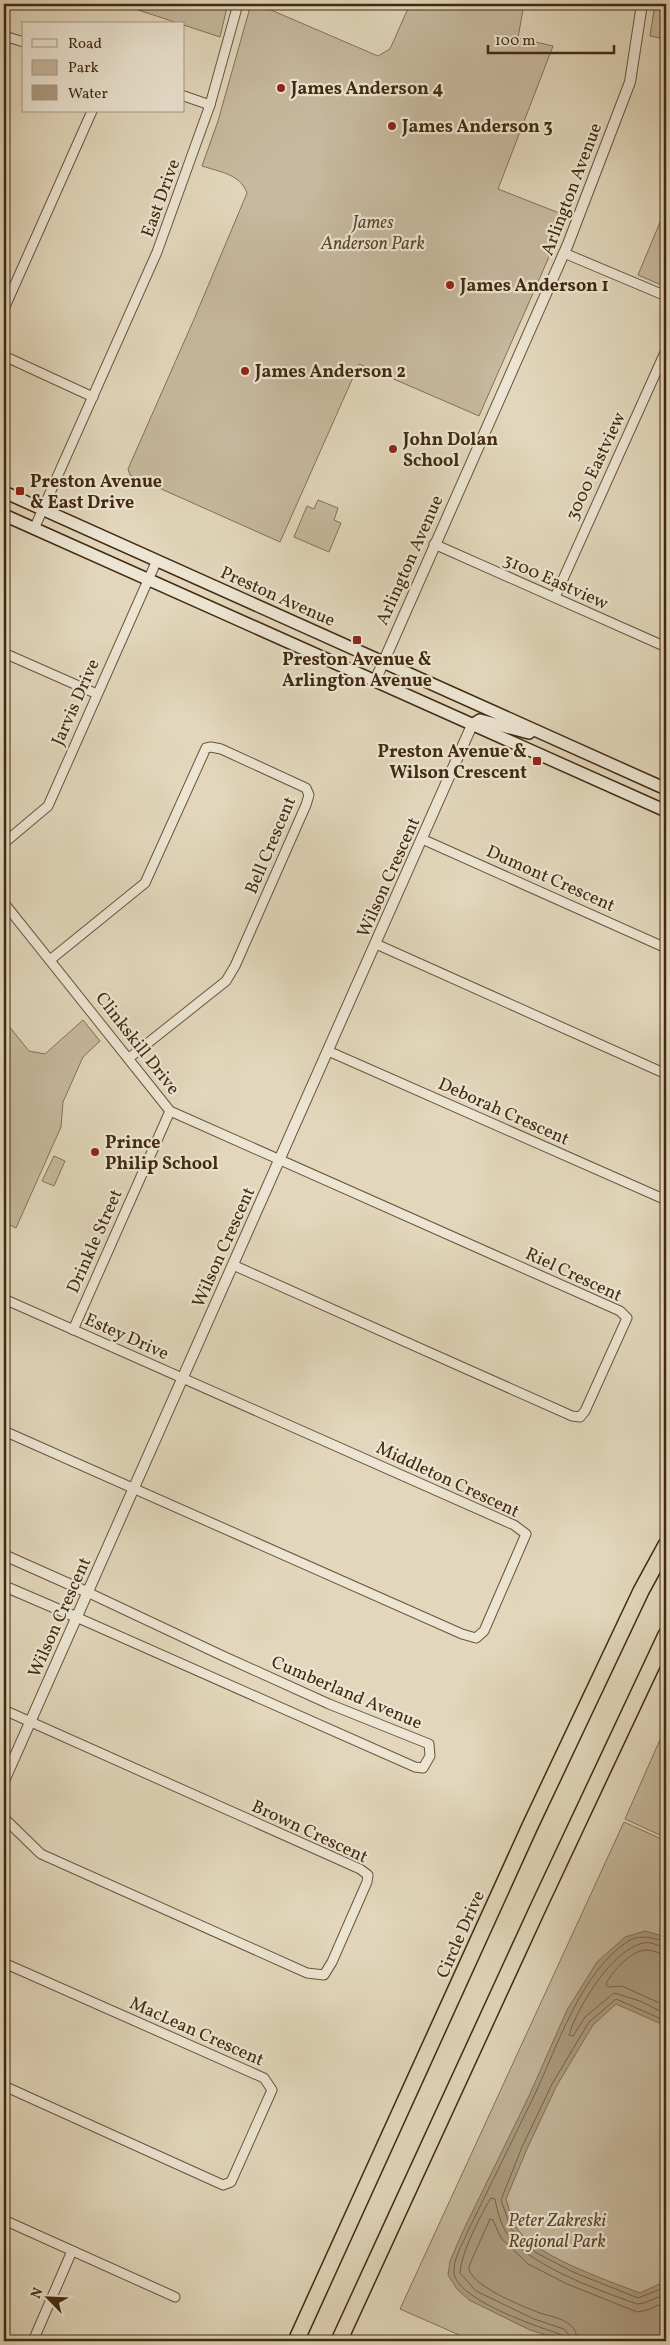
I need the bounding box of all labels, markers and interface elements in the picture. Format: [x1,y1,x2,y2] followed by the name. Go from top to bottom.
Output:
[22,22,185,112] legend
[488,22,614,54] scale bar
[495,31,535,52] text: 100 m
[68,34,102,55] text: Road
[68,58,99,79] text: Park
[290,77,444,102] place label: James Anderson 4
[275,82,287,94] marker: James Anderson 4
[68,84,108,105] text: Water
[401,115,553,140] place label: James Anderson 3
[386,120,398,132] marker: James Anderson 3
[536,120,609,259] street label: Arlington Avenue
[136,156,187,241] street label: East Drive
[320,211,425,257] park label: James Anderson Park
[459,274,609,299] place label: James Anderson 1
[444,279,456,291] marker: James Anderson 1
[254,360,406,385] place label: James Anderson 2
[239,365,251,377] marker: James Anderson 2
[560,408,632,525] street label: 3000 Eastview
[402,428,498,474] place label: John Dolan School
[387,443,399,455] marker: John Dolan School
[30,470,162,516] place label: Preston Avenue & East Drive
[14,485,26,497] marker: Preston Avenue & East Drive
[370,492,450,630] street label: Arlington Avenue
[499,548,612,617] street label: 3100 Eastview
[216,561,339,634] street label: Preston Avenue
[351,634,363,646] marker: Preston Avenue & Arlington Avenue
[282,648,432,694] place label: Preston Avenue & Arlington Avenue
[46,655,107,750] street label: Jarvis Drive
[377,740,527,786] place label: Preston Avenue & Wilson Crescent
[531,755,543,767] marker: Preston Avenue & Wilson Crescent
[240,793,303,898] street label: Bell Crescent
[352,814,427,942] street label: Wilson Crescent
[482,840,619,919] street label: Dumont Crescent
[89,987,185,1101] street label: Clinkskill Drive
[434,1072,573,1152] street label: Deborah Crescent
[105,1131,218,1177] place label: Prince Philip School
[89,1146,101,1158] marker: Prince Philip School
[187,1184,262,1312] street label: Wilson Crescent
[61,1186,129,1298] street label: Drinkle Street
[521,1242,626,1309] street label: Riel Crescent
[80,1308,172,1367] street label: Estey Drive
[372,1436,523,1525] street label: Middleton Crescent
[23,1554,98,1682] street label: Wilson Crescent
[267,1650,426,1736] street label: Cumberland Avenue
[247,1794,372,1870] street label: Brown Crescent
[431,1887,492,1983] street label: Circle Drive
[125,1991,268,2073] street label: MacLean Crescent
[508,2209,606,2255] park label: Peter Zakreski Regional Park
[22,2272,72,2322] north arrow
[27,2285,48,2302] text: N

